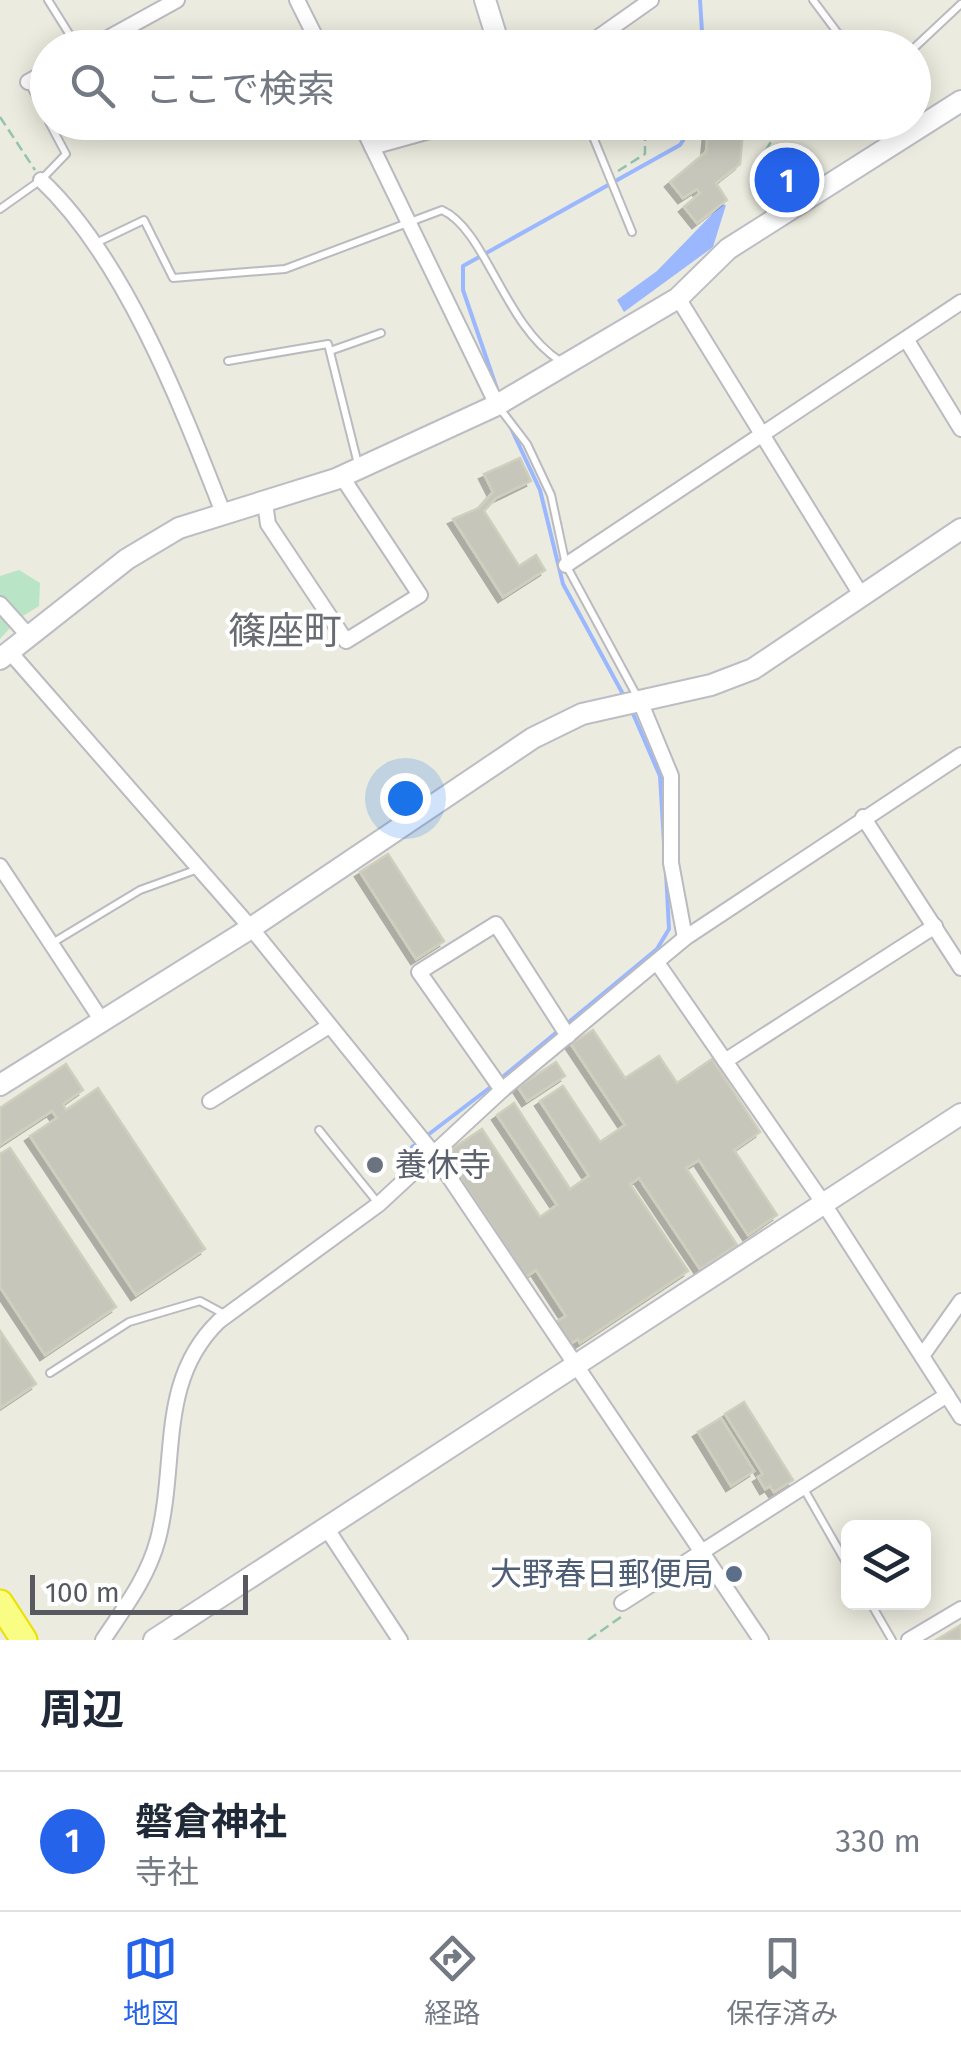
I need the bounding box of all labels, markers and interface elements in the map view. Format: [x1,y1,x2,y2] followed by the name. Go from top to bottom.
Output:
[30,30,931,140] search box
[65,58,120,113] icon: search
[145,66,335,112] text: ここで検索
[754,142,820,218] pin: 1
[228,608,342,654] district label: 篠座町
[380,773,431,824] your location
[395,1146,491,1184] place label: 養休寺
[364,1154,386,1176] marker: 養休寺
[841,1520,931,1610] map controls
[841,1520,931,1610] button: layers
[490,1555,714,1593] place label: 大野春日郵便局
[723,1563,745,1585] marker: 大野春日郵便局
[30,1570,248,1614] scale bar
[45,1576,120,1609] text: 100 m
[40,1685,124,1735] text: 周辺
[135,1799,287,1845] text: 磐倉神社
[65,1822,80,1860] text: 1
[835,1822,921,1860] text: 330 m
[135,1853,199,1891] text: 寺社
[123,1931,179,2031] tab: 地図
[424,1931,480,2031] tab: 経路
[726,1931,838,2031] tab: 保存済み

